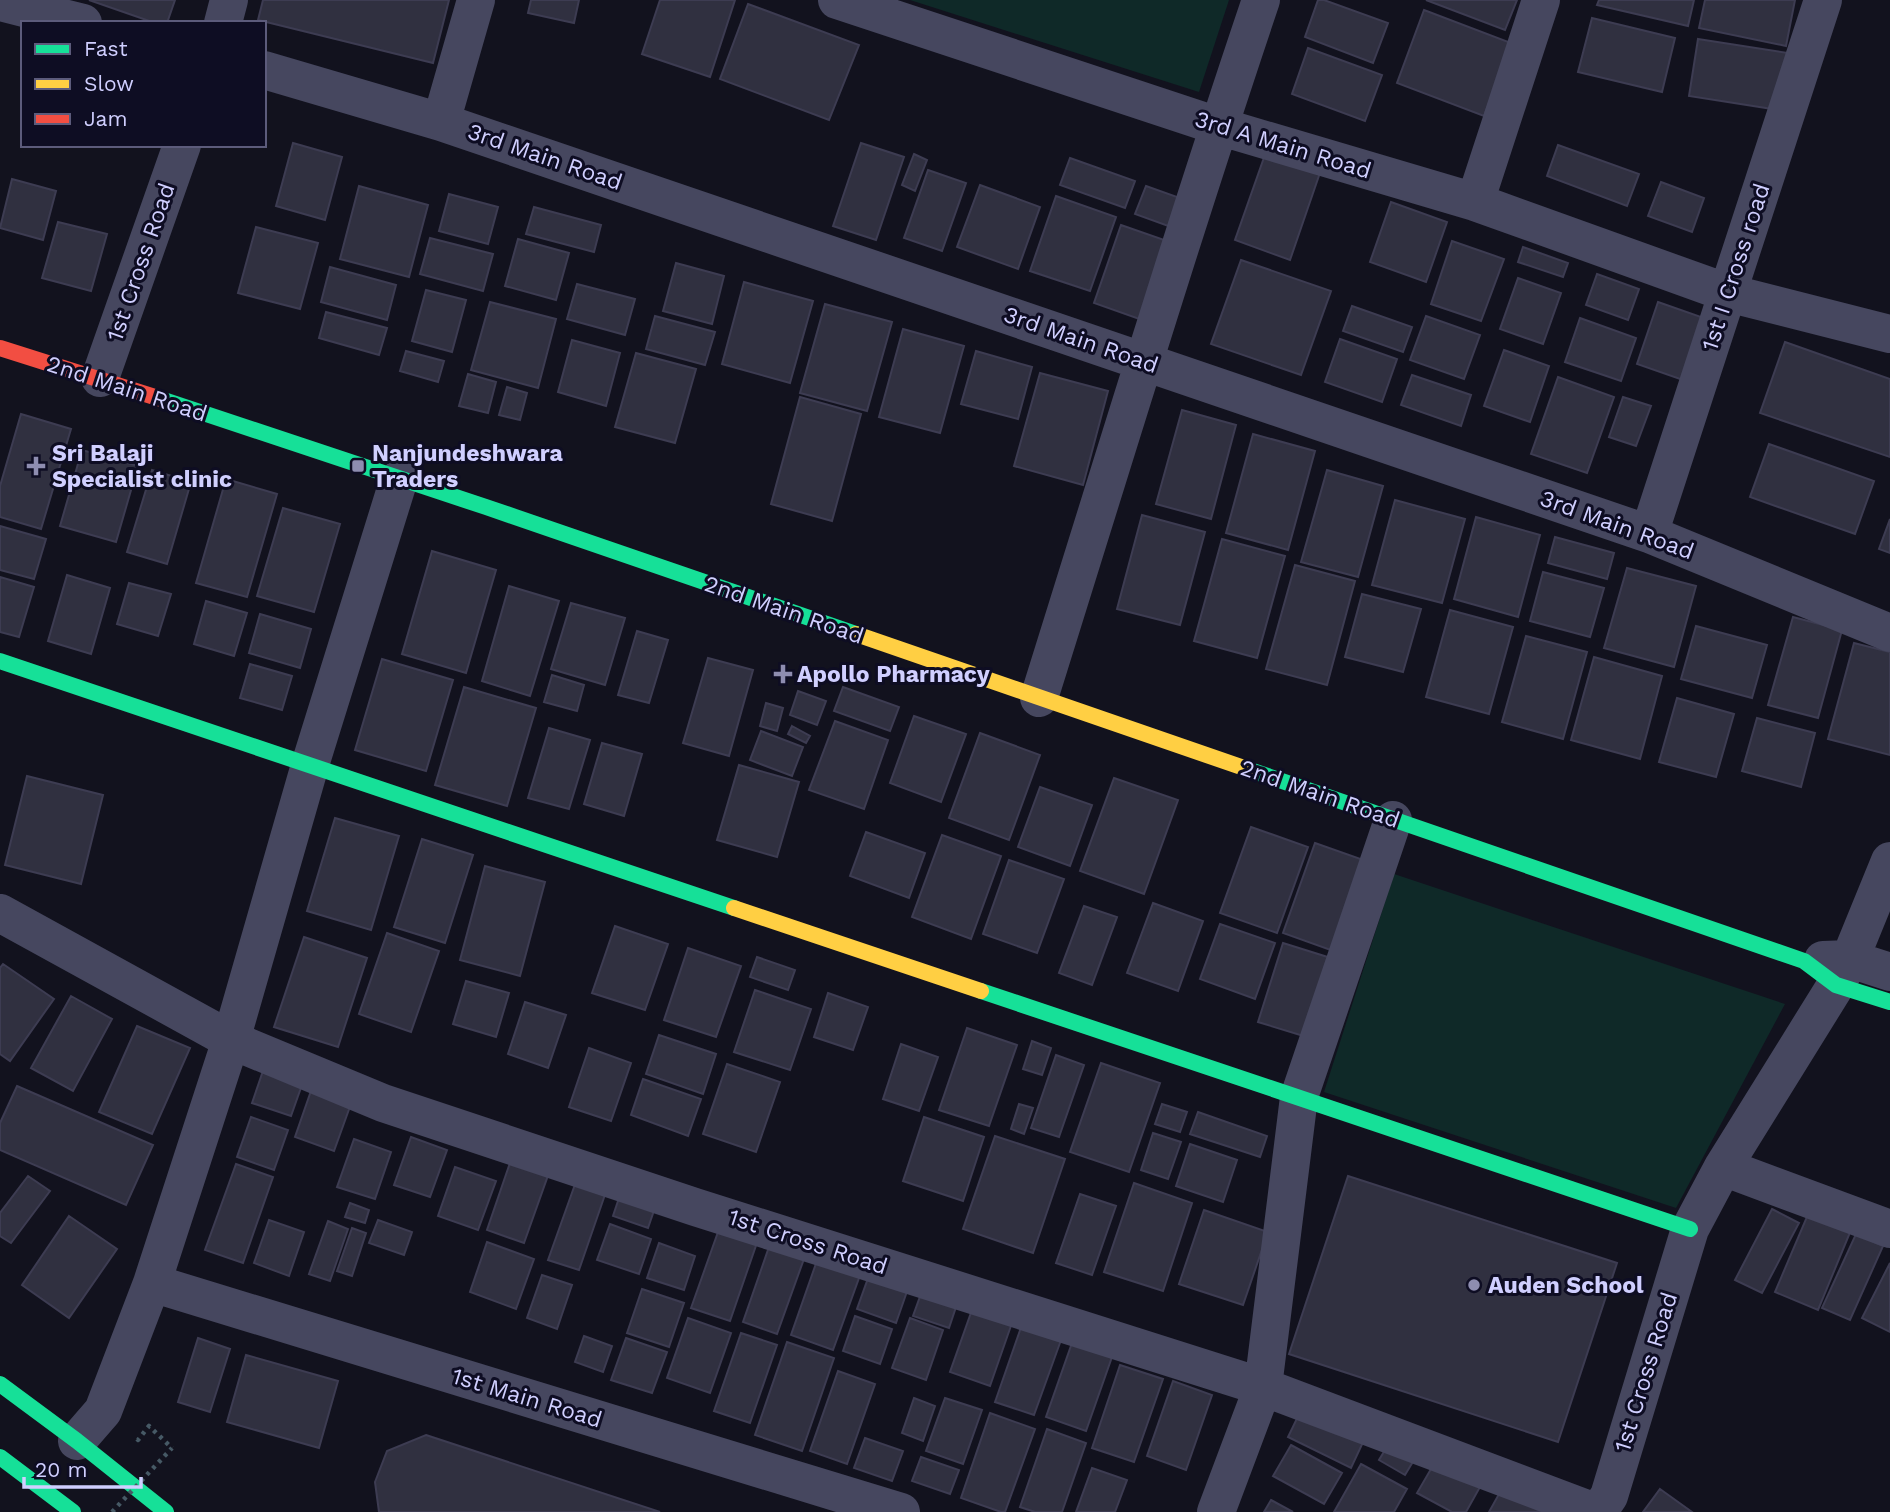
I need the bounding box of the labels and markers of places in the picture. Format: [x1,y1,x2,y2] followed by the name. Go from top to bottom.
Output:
[52,440,232,493] place label: Sri Balaji Specialist clinic
[372,440,564,493] place label: Nanjundeshwara Traders
[26,456,46,476] marker: Sri Balaji Specialist clinic
[350,458,366,474] marker: Nanjundeshwara Traders
[797,661,990,688] place label: Apollo Pharmacy
[775,666,791,682] marker: Apollo Pharmacy
[1488,1272,1644,1299] place label: Auden School
[1466,1277,1482,1293] marker: Auden School

